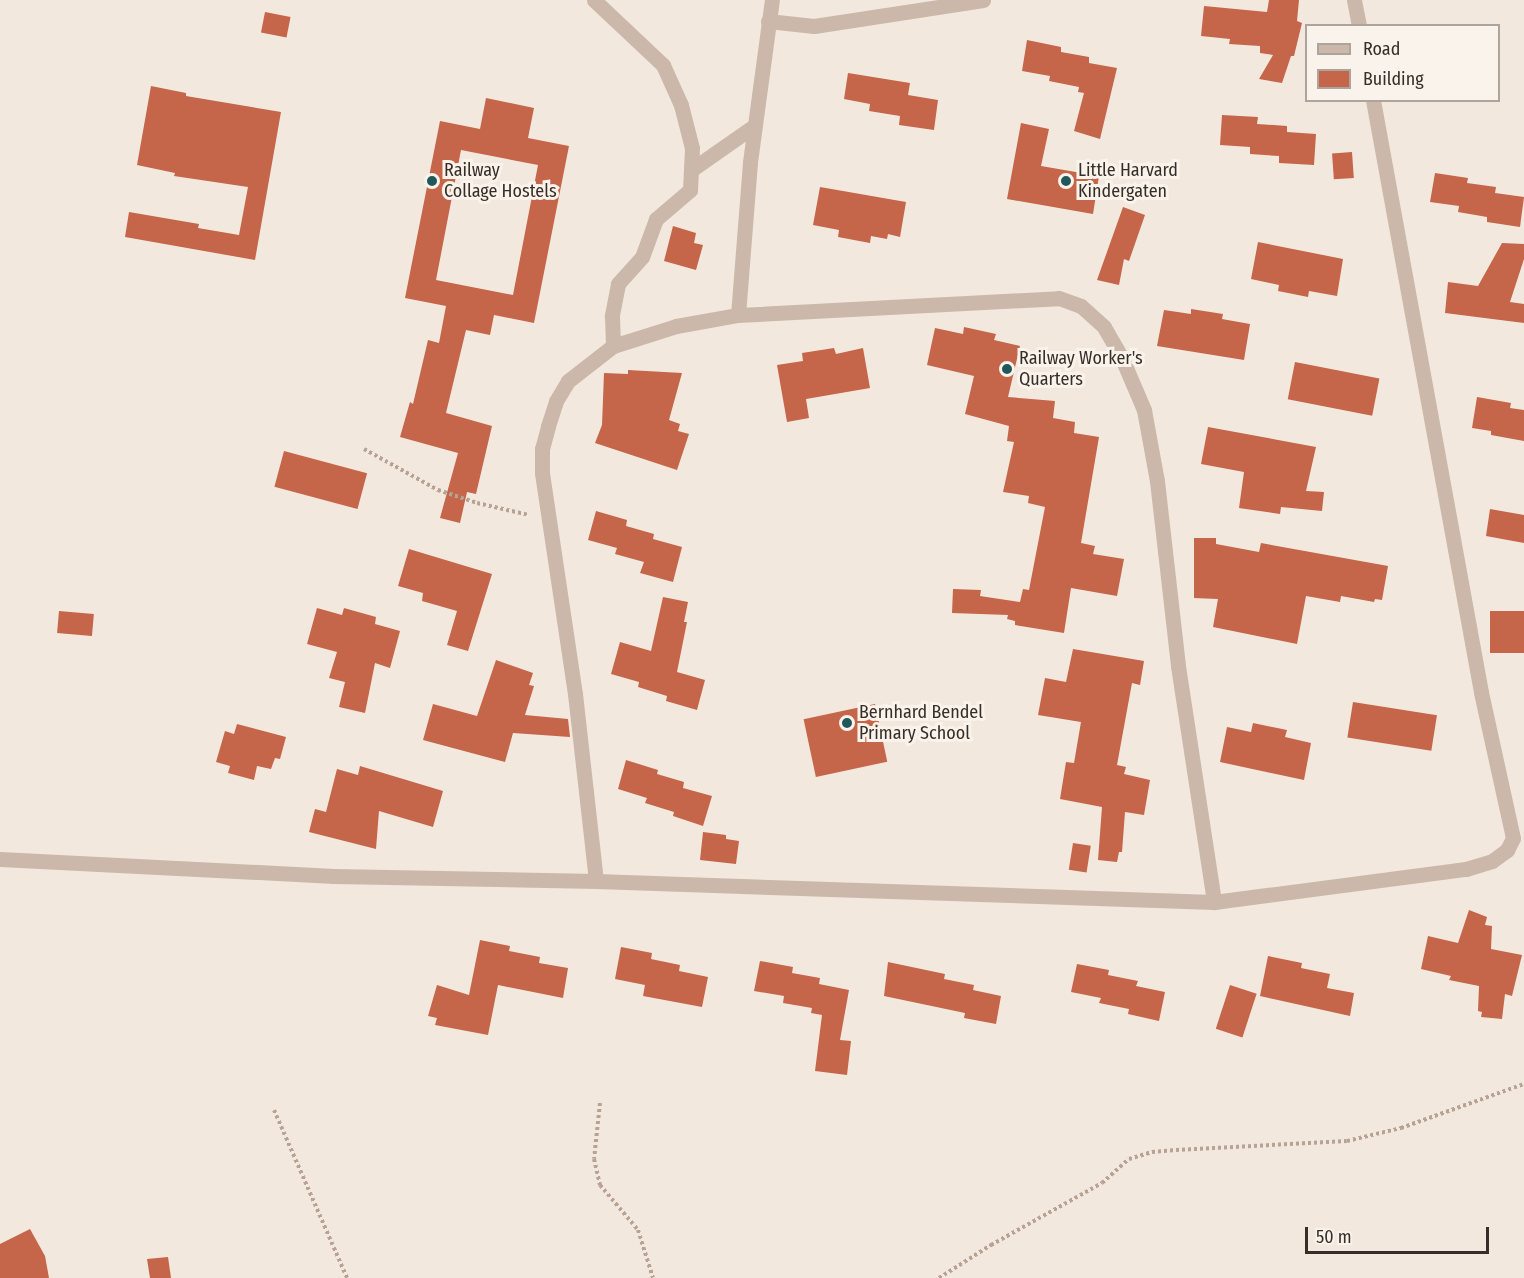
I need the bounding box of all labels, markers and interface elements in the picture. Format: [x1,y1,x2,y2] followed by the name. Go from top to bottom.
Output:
[1305,24,1500,102] legend
[1363,38,1400,60] text: Road
[1363,68,1424,90] text: Building
[444,160,557,202] place label: Railway Collage Hostels
[1078,160,1178,202] place label: Little Harvard Kindergaten
[425,174,439,188] marker: Railway Collage Hostels
[1059,174,1073,188] marker: Little Harvard Kindergaten
[1019,348,1143,391] place label: Railway Worker's Quarters
[1000,362,1014,376] marker: Railway Worker's Quarters
[859,702,983,744] place label: Bernhard Bendel Primary School
[840,716,854,730] marker: Bernhard Bendel Primary School
[1308,1215,1492,1253] scale bar
[1316,1226,1352,1248] text: 50 m

